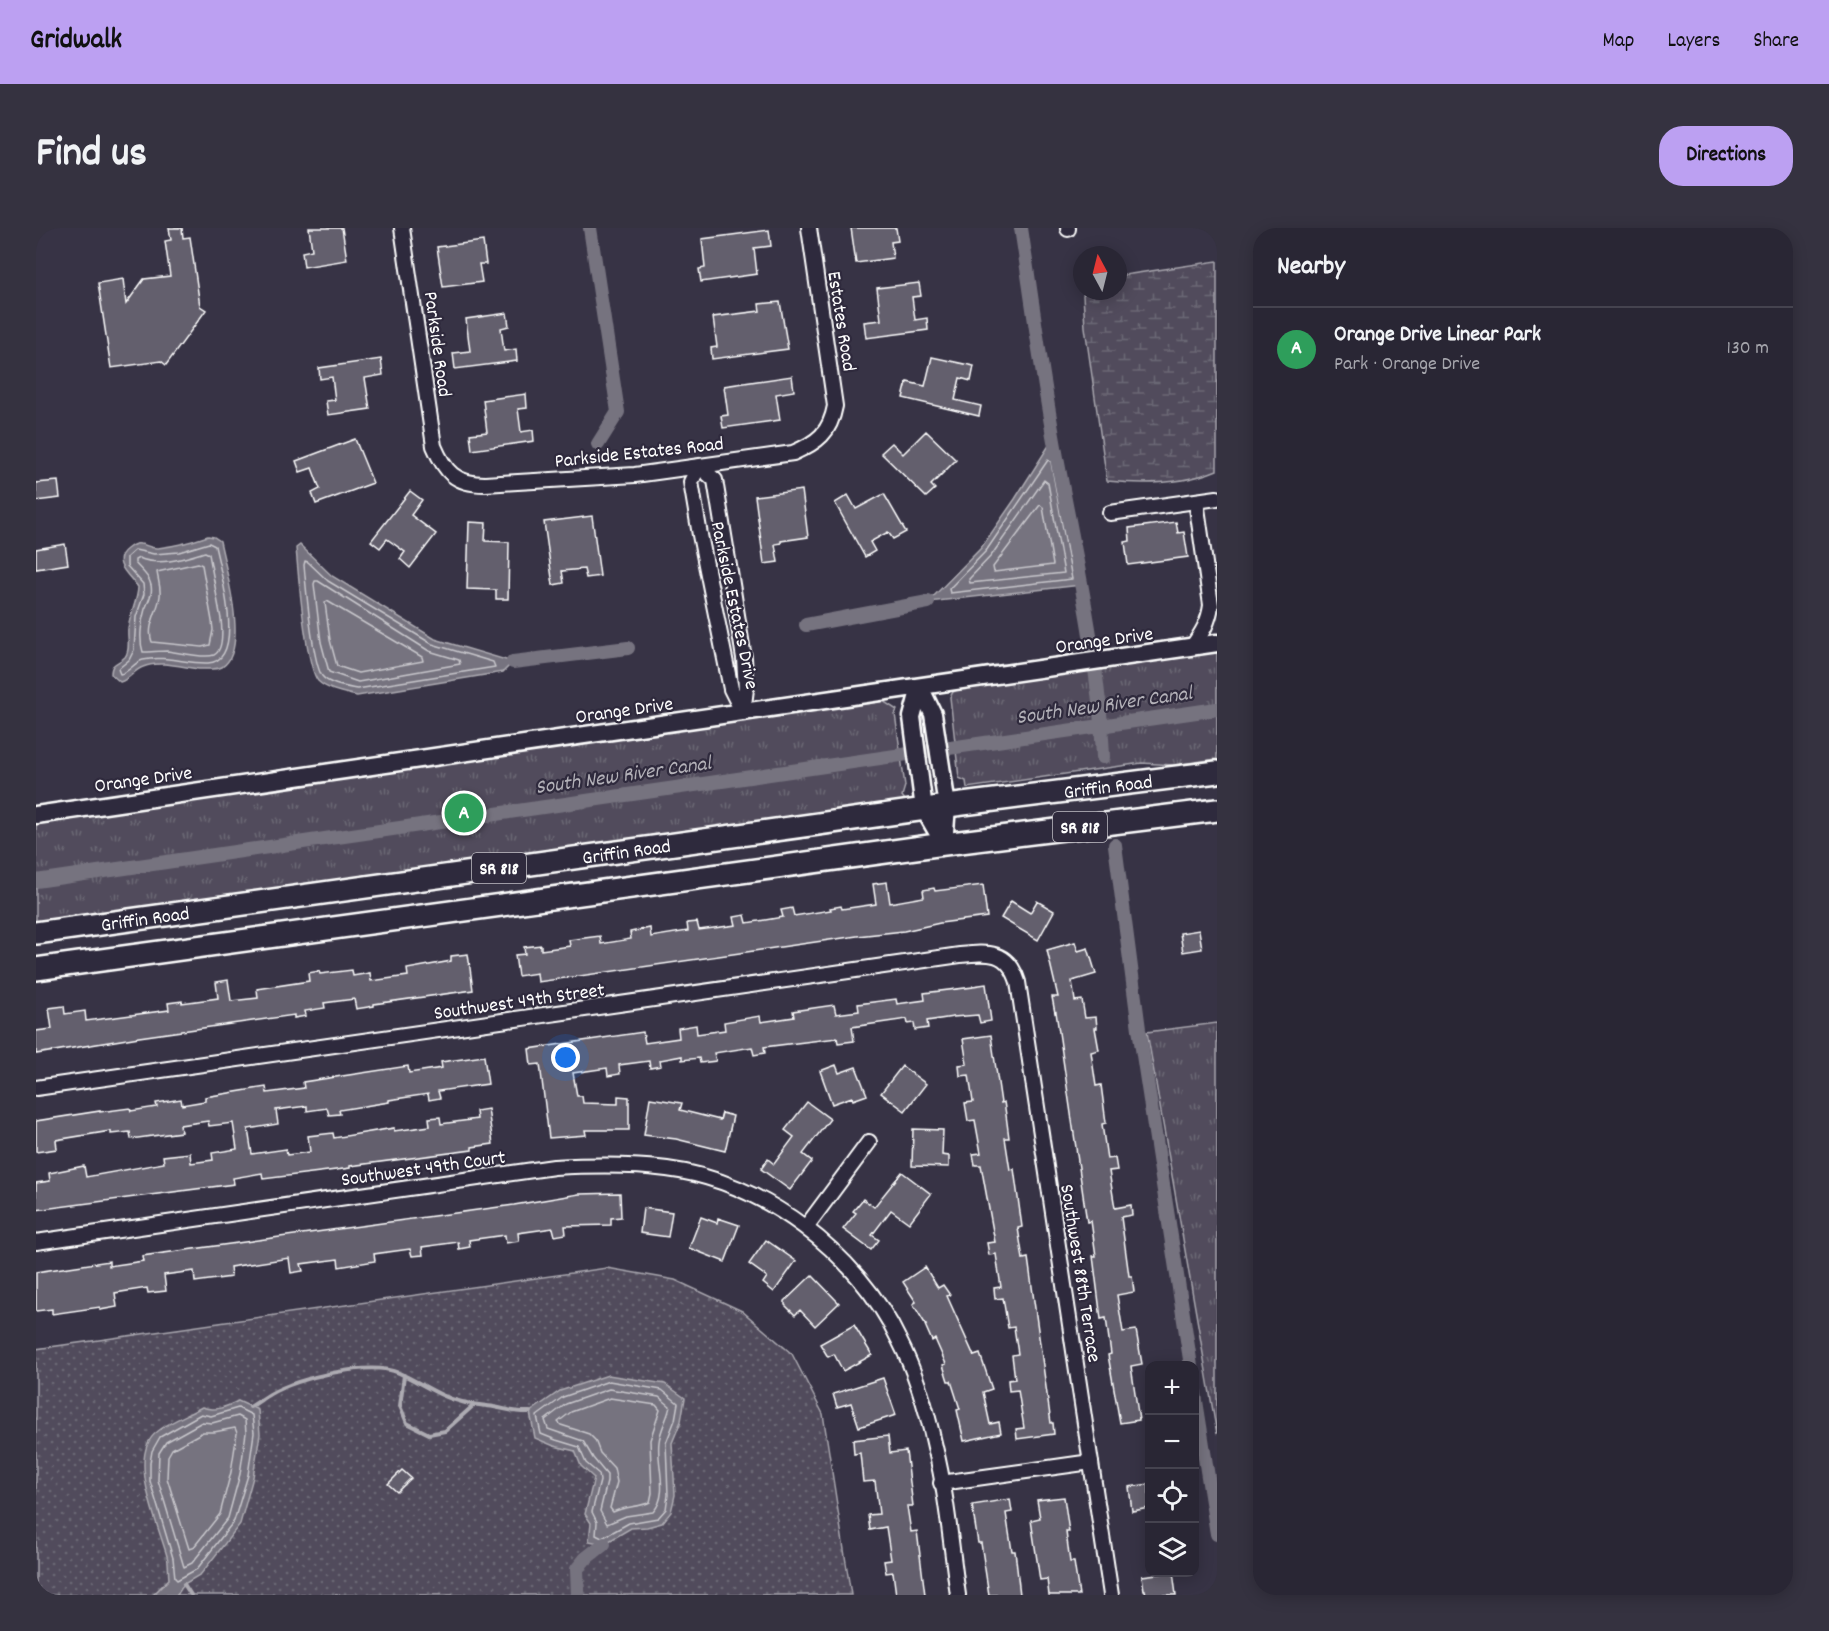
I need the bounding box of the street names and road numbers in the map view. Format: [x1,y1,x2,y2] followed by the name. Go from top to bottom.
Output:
[818,269,862,373] street label: Estates Road
[415,290,457,399] street label: Parkside Road
[553,431,725,477] street label: Parkside Estates Road
[702,519,765,692] street label: Parkside Estates Drive
[1054,621,1155,663] street label: Orange Drive
[574,691,675,733] street label: Orange Drive
[93,760,194,802] street label: Orange Drive
[1062,769,1154,808] street label: Griffin Road
[1053,812,1107,842] road number: SR 818
[581,834,673,874] street label: Griffin Road
[472,853,526,883] road number: SR 818
[99,901,191,941] street label: Griffin Road
[432,977,607,1029] street label: Southwest 49th Street
[339,1145,507,1195] street label: Southwest 49th Court
[1051,1182,1107,1365] street label: Southwest 88th Terrace

